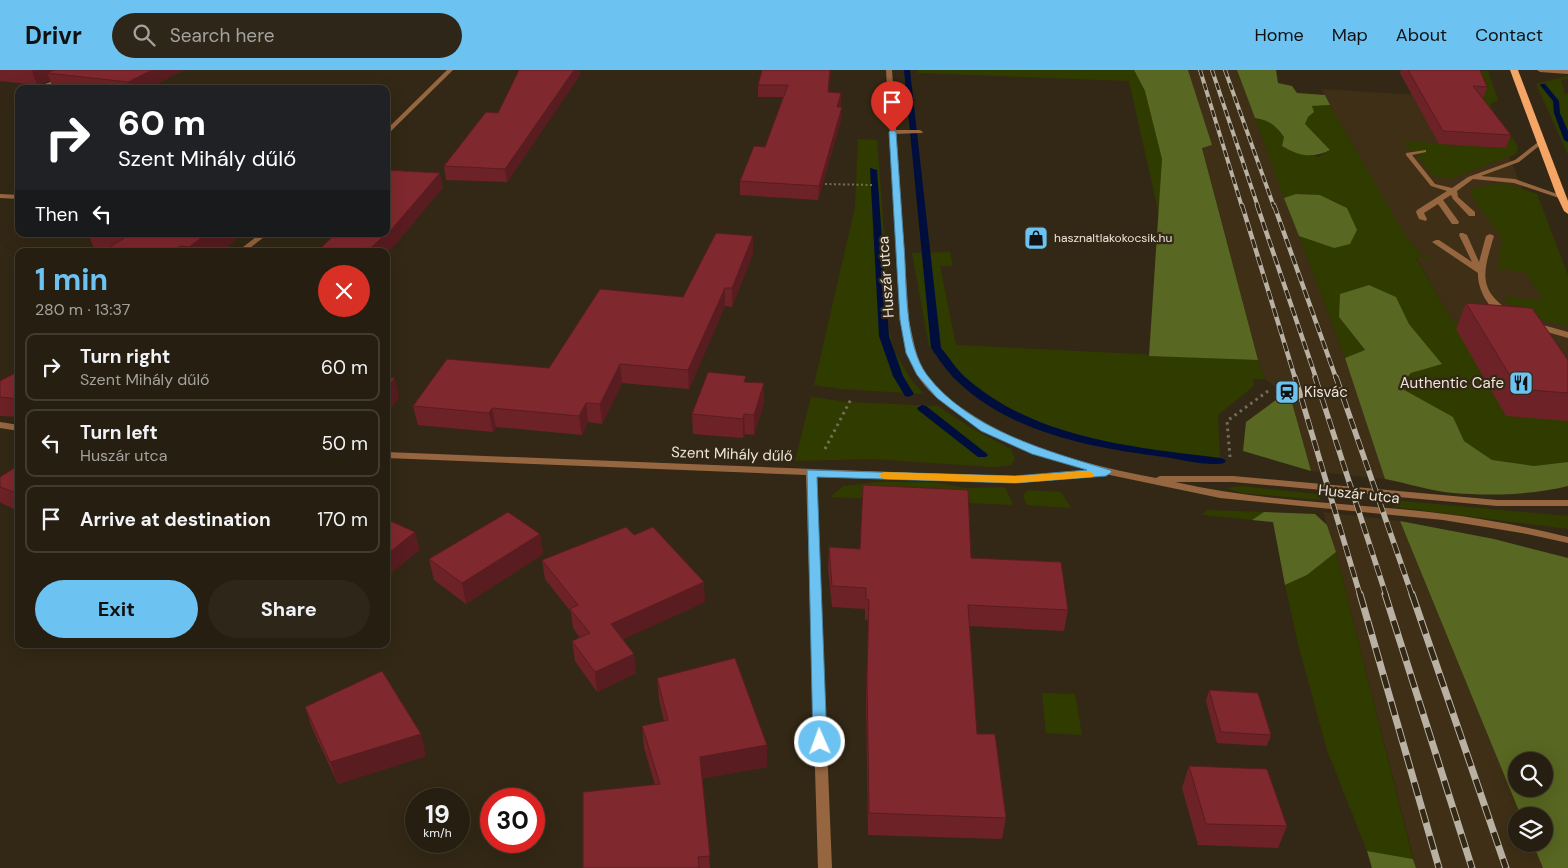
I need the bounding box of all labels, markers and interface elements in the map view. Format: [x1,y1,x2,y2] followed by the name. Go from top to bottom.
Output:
[112,13,462,58] search box
[25,20,82,51] text: Drivr
[130,21,158,49] icon: search
[170,23,275,48] text: Search here
[1254,23,1304,47] text: Home
[1332,23,1368,47] text: Map
[1396,23,1447,47] text: About
[1475,23,1543,47] text: Contact
[871,81,913,132] pin
[878,88,906,116] icon: arrive
[118,100,206,146] text: 60 m
[35,105,100,170] icon: right
[118,144,296,173] text: Szent Mihály dűlő
[88,200,116,228] icon: left
[35,202,78,227] text: Then
[1023,225,1049,251] shop icon: hasznaltlakokocsik.hu
[1054,230,1173,246] place label: hasznaltlakokocsik.hu
[873,235,899,319] street label: Huszár utca
[35,260,108,299] text: 1 min
[318,265,370,317] button: close
[35,299,130,320] text: 280 m · 13:37
[80,344,170,369] text: Turn right
[37,353,65,381] icon: right
[321,355,368,380] text: 60 m
[80,369,210,390] text: Szent Mihály dűlő
[1508,370,1534,396] restaurant icon: Authentic Cafe
[1400,373,1504,393] place label: Authentic Cafe
[1274,379,1300,405] station icon: Kisvác
[1304,382,1348,402] place label: Kisvác
[80,420,158,445] text: Turn left
[37,429,65,457] icon: left
[321,431,368,456] text: 50 m
[671,442,793,466] street label: Szent Mihály dűlő
[80,445,167,466] text: Huszár utca
[1317,480,1401,508] street label: Huszár utca
[37,505,65,533] icon: arrive
[80,507,271,532] text: Arrive at destination
[317,507,368,532] text: 170 m
[35,580,198,638] button: Exit
[208,580,370,638] button: Share
[793,715,845,767] position arrow
[1508,752,1553,852] map controls
[1508,752,1553,797] button: search
[480,788,545,853] speed limit sign: 30
[425,798,450,831] text: 19
[1508,807,1553,852] button: layers
[423,825,452,841] text: km/h

